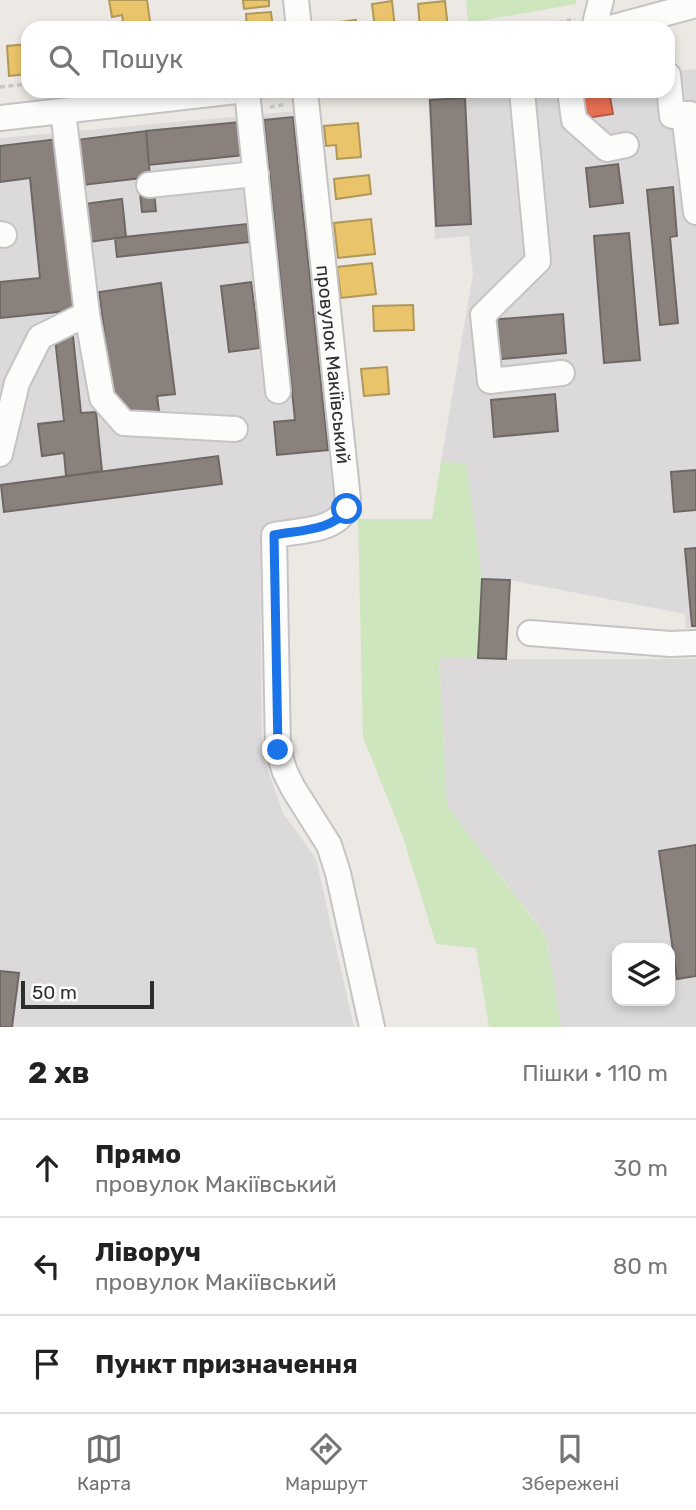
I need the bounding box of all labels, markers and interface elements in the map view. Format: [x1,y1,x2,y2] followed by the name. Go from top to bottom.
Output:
[21,21,675,98] search box
[45,41,83,79] icon: search
[101,44,183,75] text: Пошук
[311,264,355,465] street label: провулок Макіївський
[331,493,362,524] route start
[262,734,293,765] route end
[612,943,675,1006] map controls
[612,943,675,1006] button: layers
[21,978,154,1010] scale bar
[32,981,77,1004] text: 50 m
[28,1055,90,1091] text: 2 хв
[522,1059,668,1087] text: Пішки · 110 m
[95,1139,181,1170] text: Прямо
[28,1149,66,1187] icon: ahead
[613,1154,668,1182] text: 30 m
[95,1170,337,1198] text: провулок Макіївський
[95,1237,201,1268] text: Ліворуч
[28,1247,66,1285] icon: left
[613,1252,668,1280] text: 80 m
[95,1268,337,1296] text: провулок Макіївський
[28,1345,66,1383] icon: arrive
[95,1349,358,1380] text: Пункт призначення
[77,1430,131,1495] tab: Карта
[285,1430,368,1495] tab: Маршрут
[522,1430,619,1495] tab: Збережені

